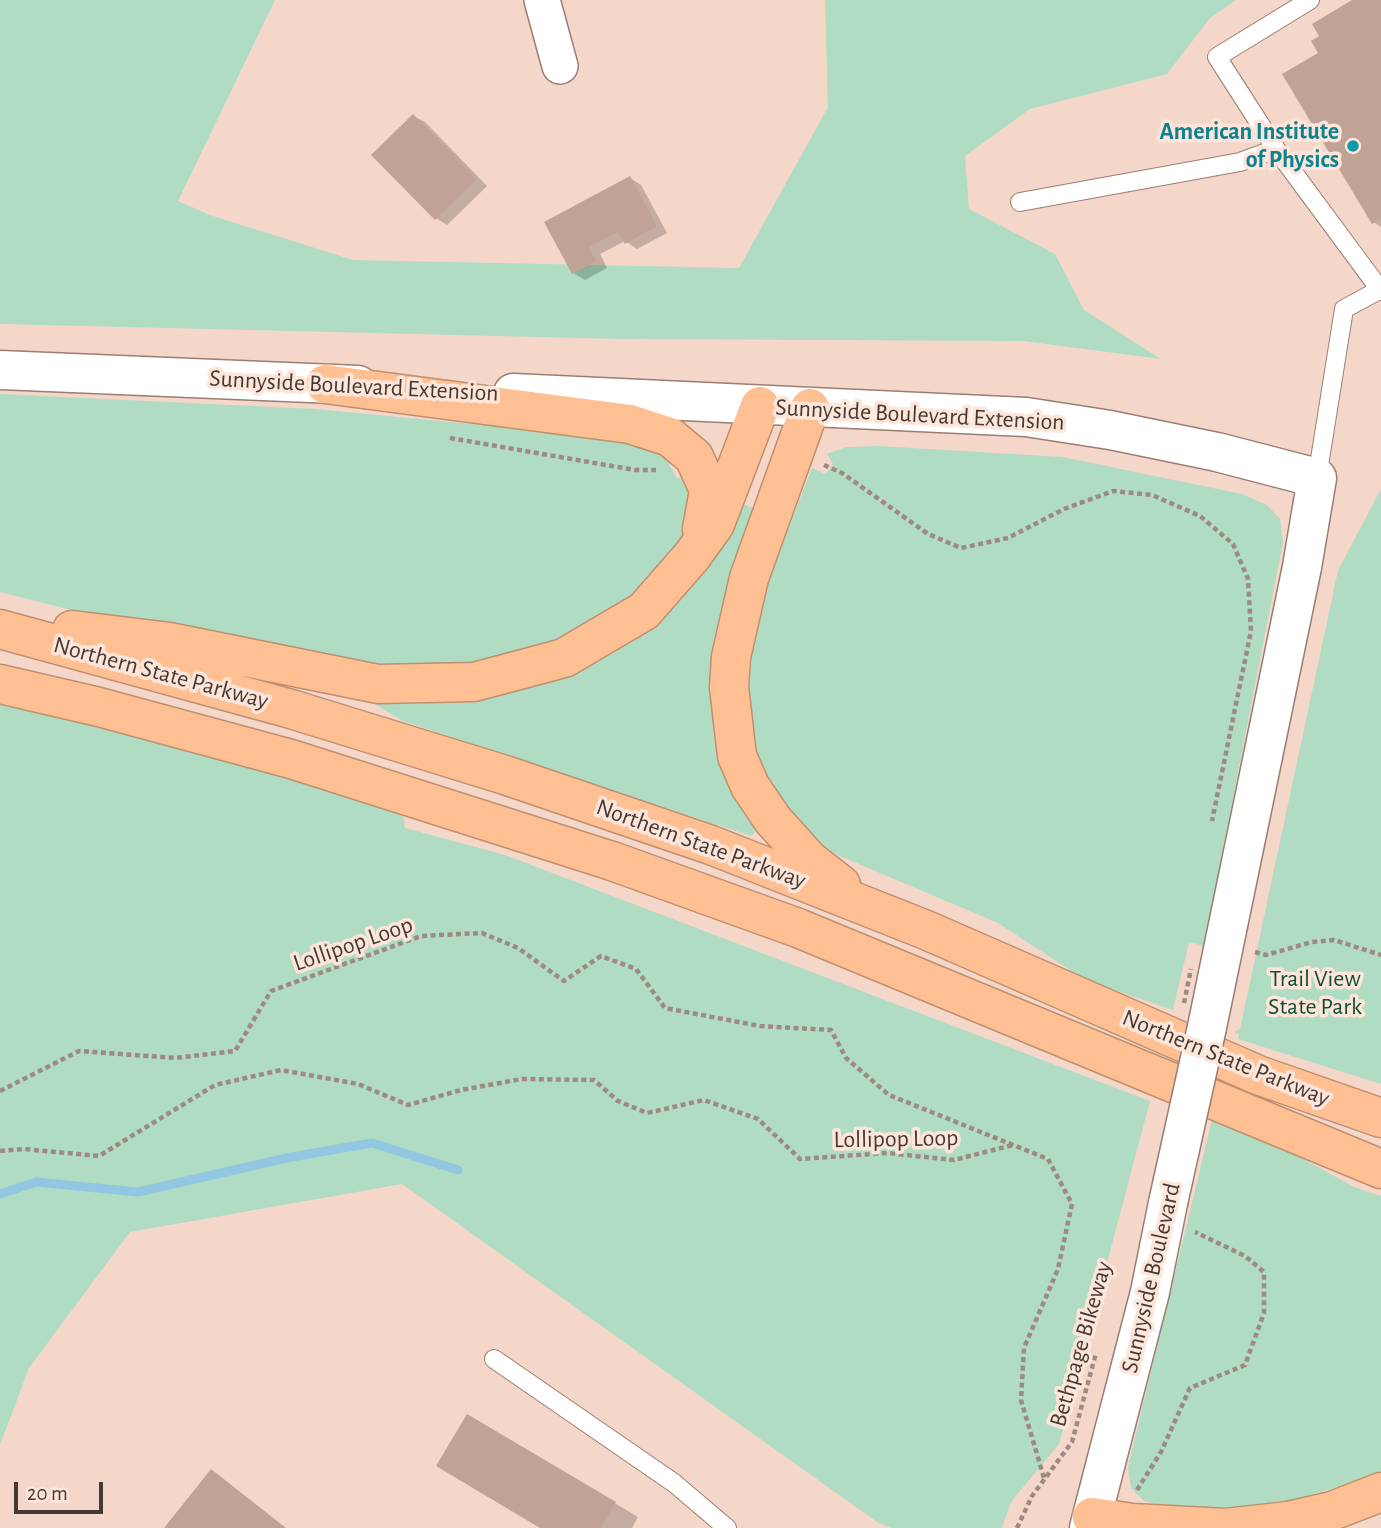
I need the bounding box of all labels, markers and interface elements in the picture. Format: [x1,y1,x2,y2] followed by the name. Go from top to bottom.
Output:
[1160,118,1339,174] place label: American Institute of Physics
[1345,138,1361,154] marker: American Institute of Physics
[209,364,499,408] street label: Sunnyside Boulevard Extension
[775,393,1065,437] street label: Sunnyside Boulevard Extension
[50,630,272,716] street label: Northern State Parkway
[592,793,810,895] street label: Northern State Parkway
[289,910,417,978] street label: Lollipop Loop
[1268,965,1362,1021] park label: Trail View State Park
[1118,1003,1334,1113] street label: Northern State Parkway
[833,1124,959,1154] street label: Lollipop Loop
[1115,1180,1187,1376] street label: Sunnyside Boulevard
[1044,1258,1118,1430] street label: Bethpage Bikeway
[18,1468,107,1512] scale bar
[27,1483,68,1504] text: 20 m

